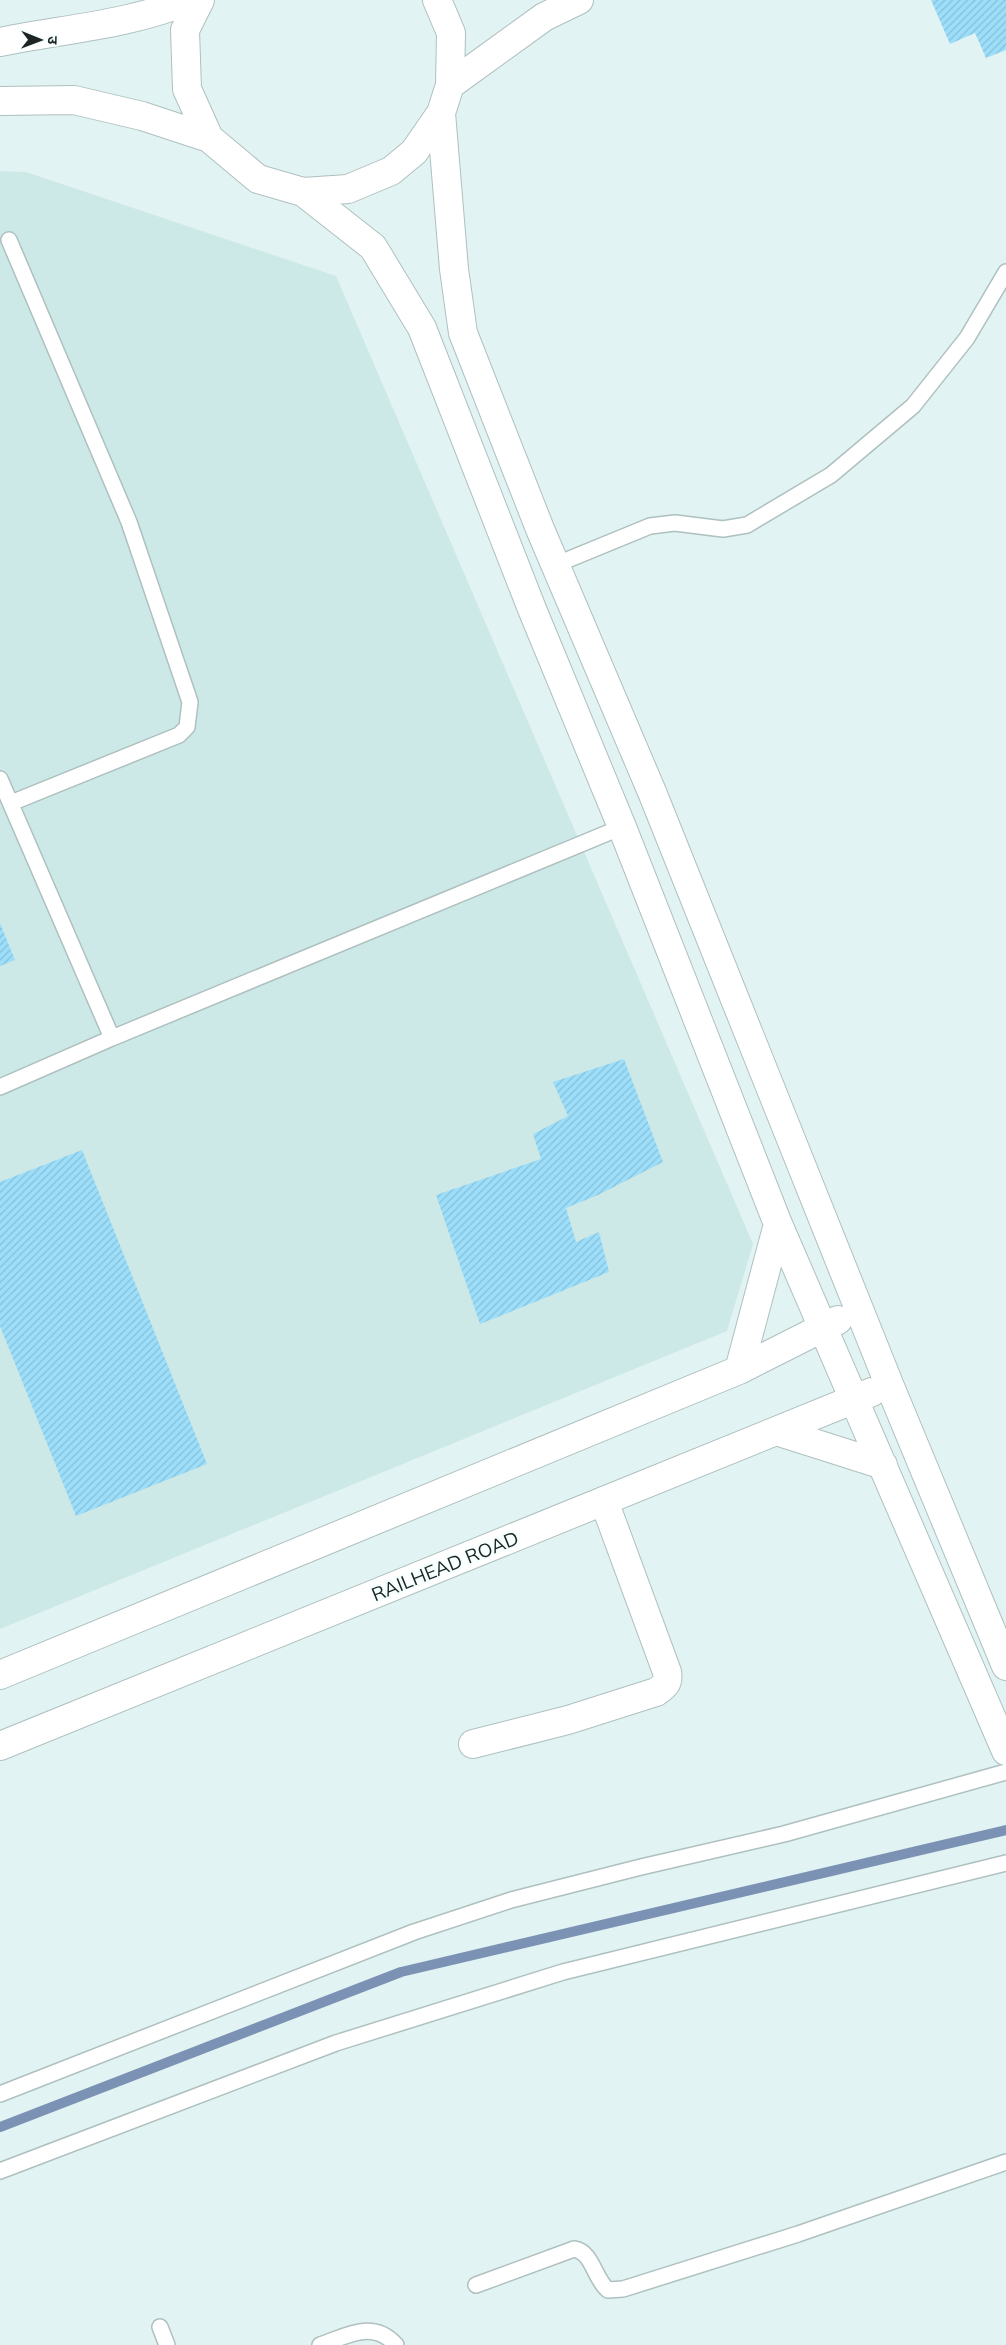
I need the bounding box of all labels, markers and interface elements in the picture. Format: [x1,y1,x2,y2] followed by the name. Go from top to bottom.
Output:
[15,15,65,65] north arrow
[44,36,62,45] text: उ
[368,1526,522,1606] street label: RAILHEAD ROAD

